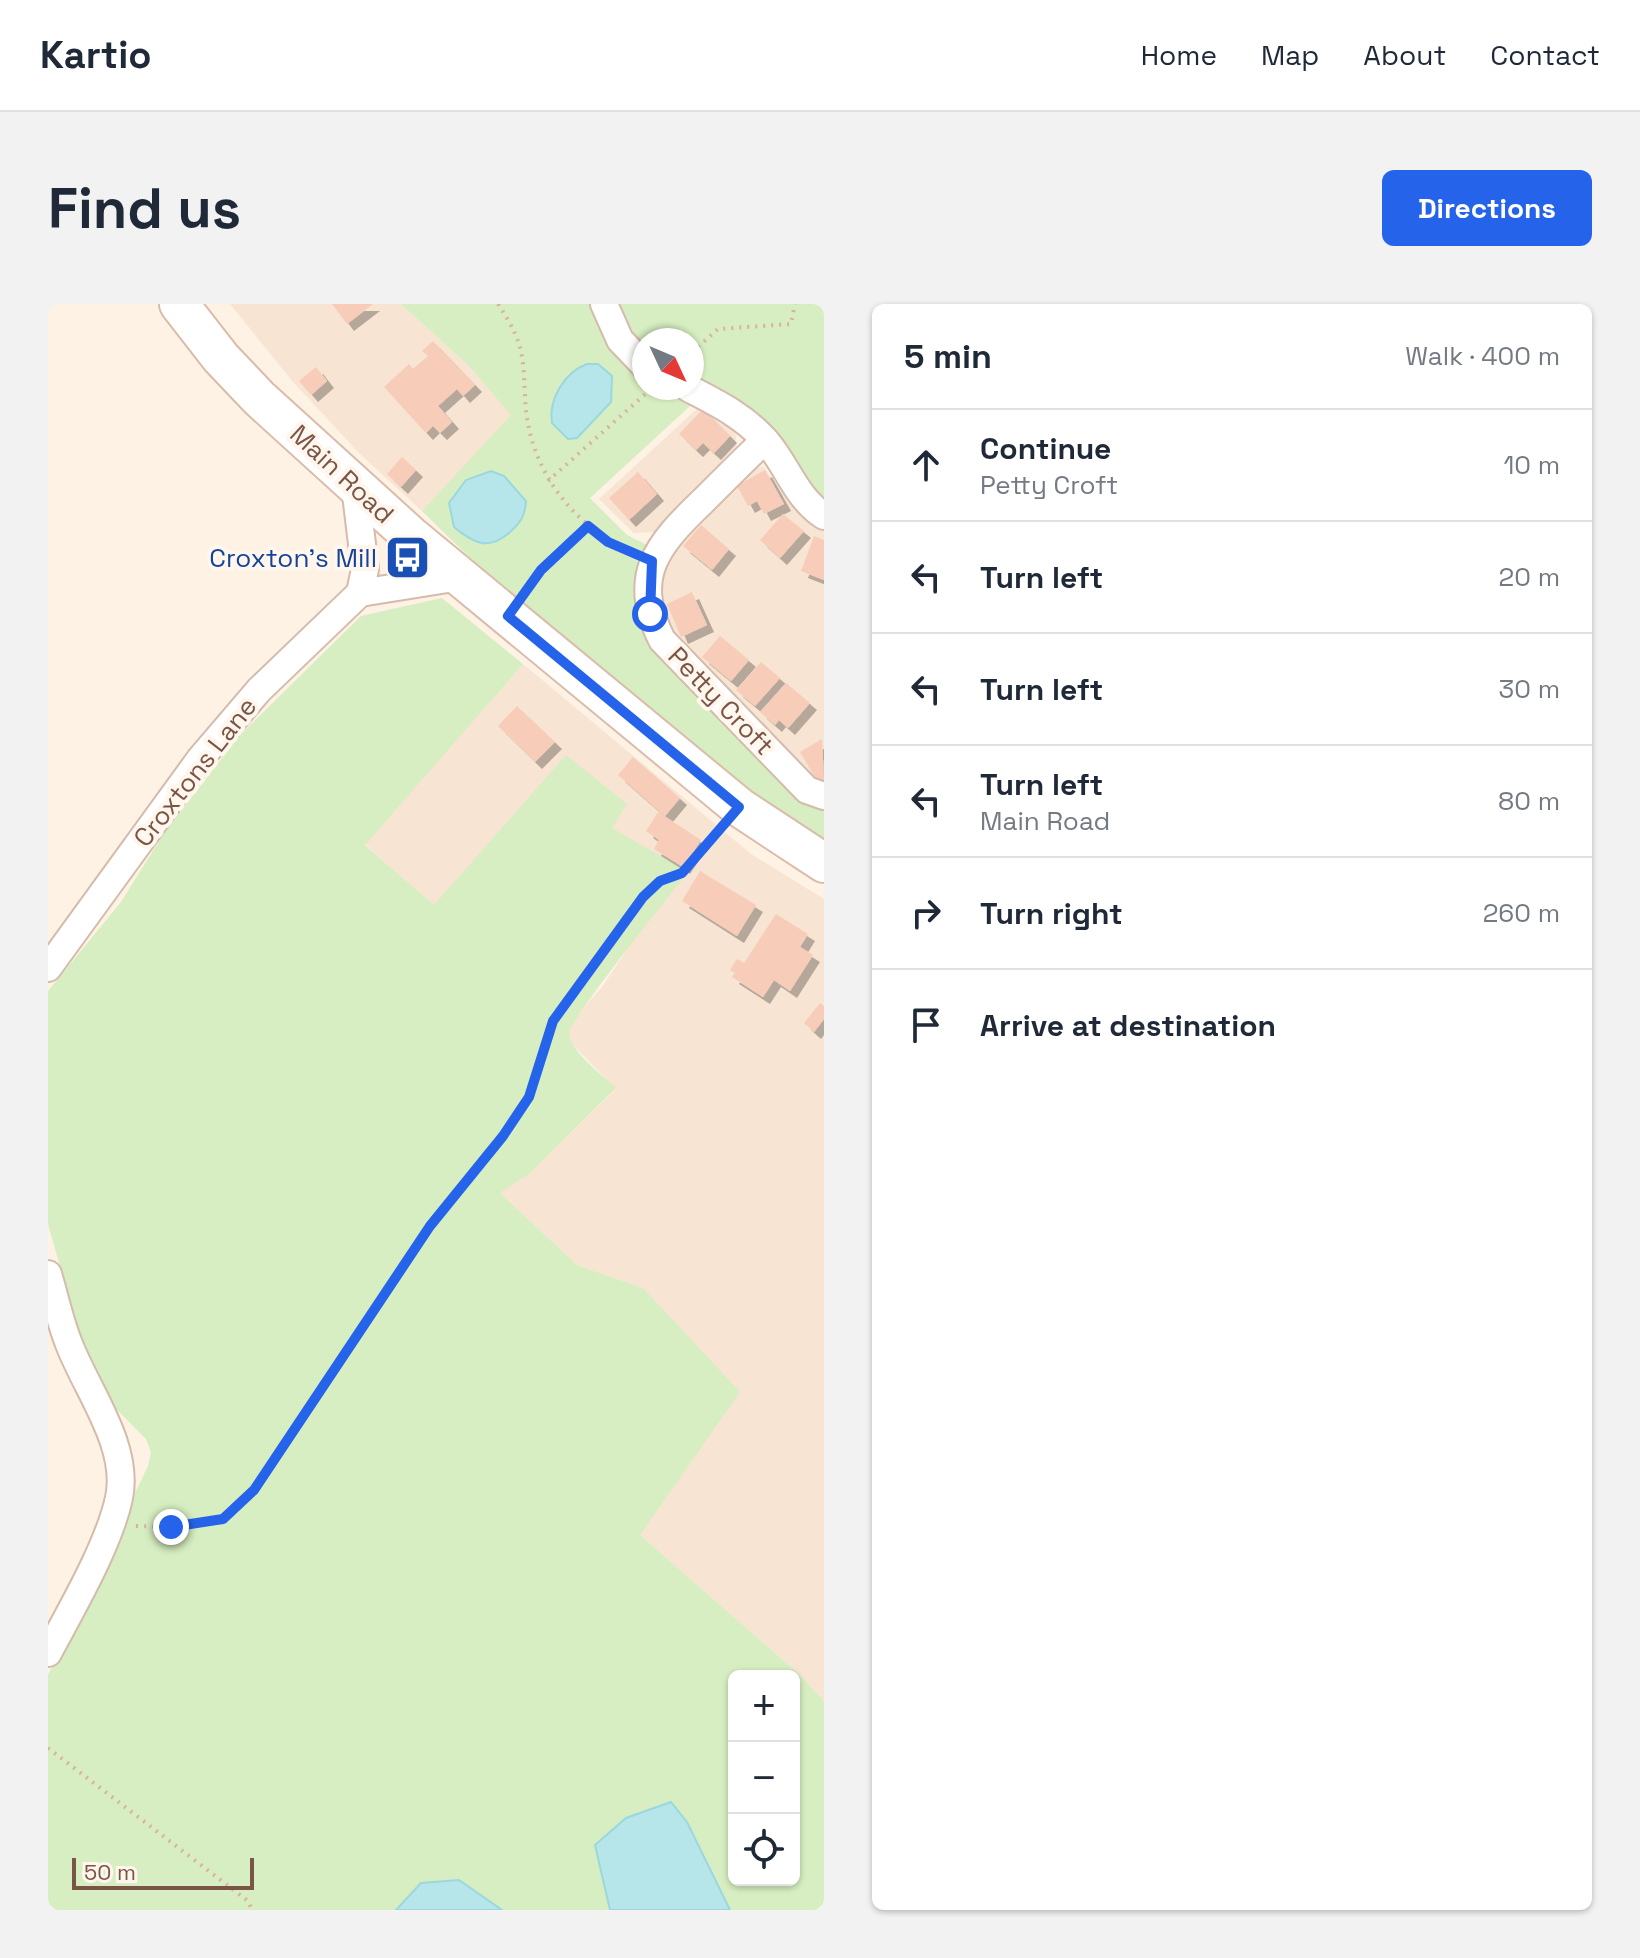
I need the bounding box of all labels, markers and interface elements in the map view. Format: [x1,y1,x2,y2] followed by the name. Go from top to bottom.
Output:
[40,31,152,79] text: Kartio
[1141,37,1217,73] text: Home
[1261,37,1319,73] text: Map
[1363,37,1446,73] text: About
[1490,37,1600,73] text: Contact
[1382,170,1592,246] button: Directions
[48,173,241,244] text: Find us
[632,328,704,400] north arrow
[904,335,992,378] text: 5 min
[1405,339,1560,373] text: Walk · 400 m
[283,417,401,531] street label: Main Road
[980,429,1111,468] text: Continue
[904,443,948,487] icon: ahead
[1503,448,1560,482] text: 10 m
[980,468,1118,502] text: Petty Croft
[384,534,432,582] bus stop icon: Croxton's Mill
[209,541,377,575] place label: Croxton's Mill
[904,555,948,599] icon: left
[980,558,1103,597] text: Turn left
[1499,560,1560,594] text: 20 m
[632,596,668,632] route start
[661,640,781,762] street label: Petty Croft
[904,667,948,711] icon: left
[980,670,1103,709] text: Turn left
[1499,672,1560,706] text: 30 m
[126,690,264,854] street label: Croxtons Lane
[980,765,1103,804] text: Turn left
[904,779,948,823] icon: left
[1498,784,1560,818] text: 80 m
[980,804,1110,838] text: Main Road
[904,891,948,935] icon: right
[980,894,1123,933] text: Turn right
[1483,896,1560,930] text: 260 m
[904,1003,948,1047] icon: arrive
[980,1006,1276,1045] text: Arrive at destination
[153,1509,189,1545] route end
[728,1670,800,1886] map controls
[728,1670,800,1742] button: +
[728,1742,800,1814] button: −
[728,1814,800,1886] button: locate
[72,1854,254,1890] scale bar
[84,1858,136,1886] text: 50 m

